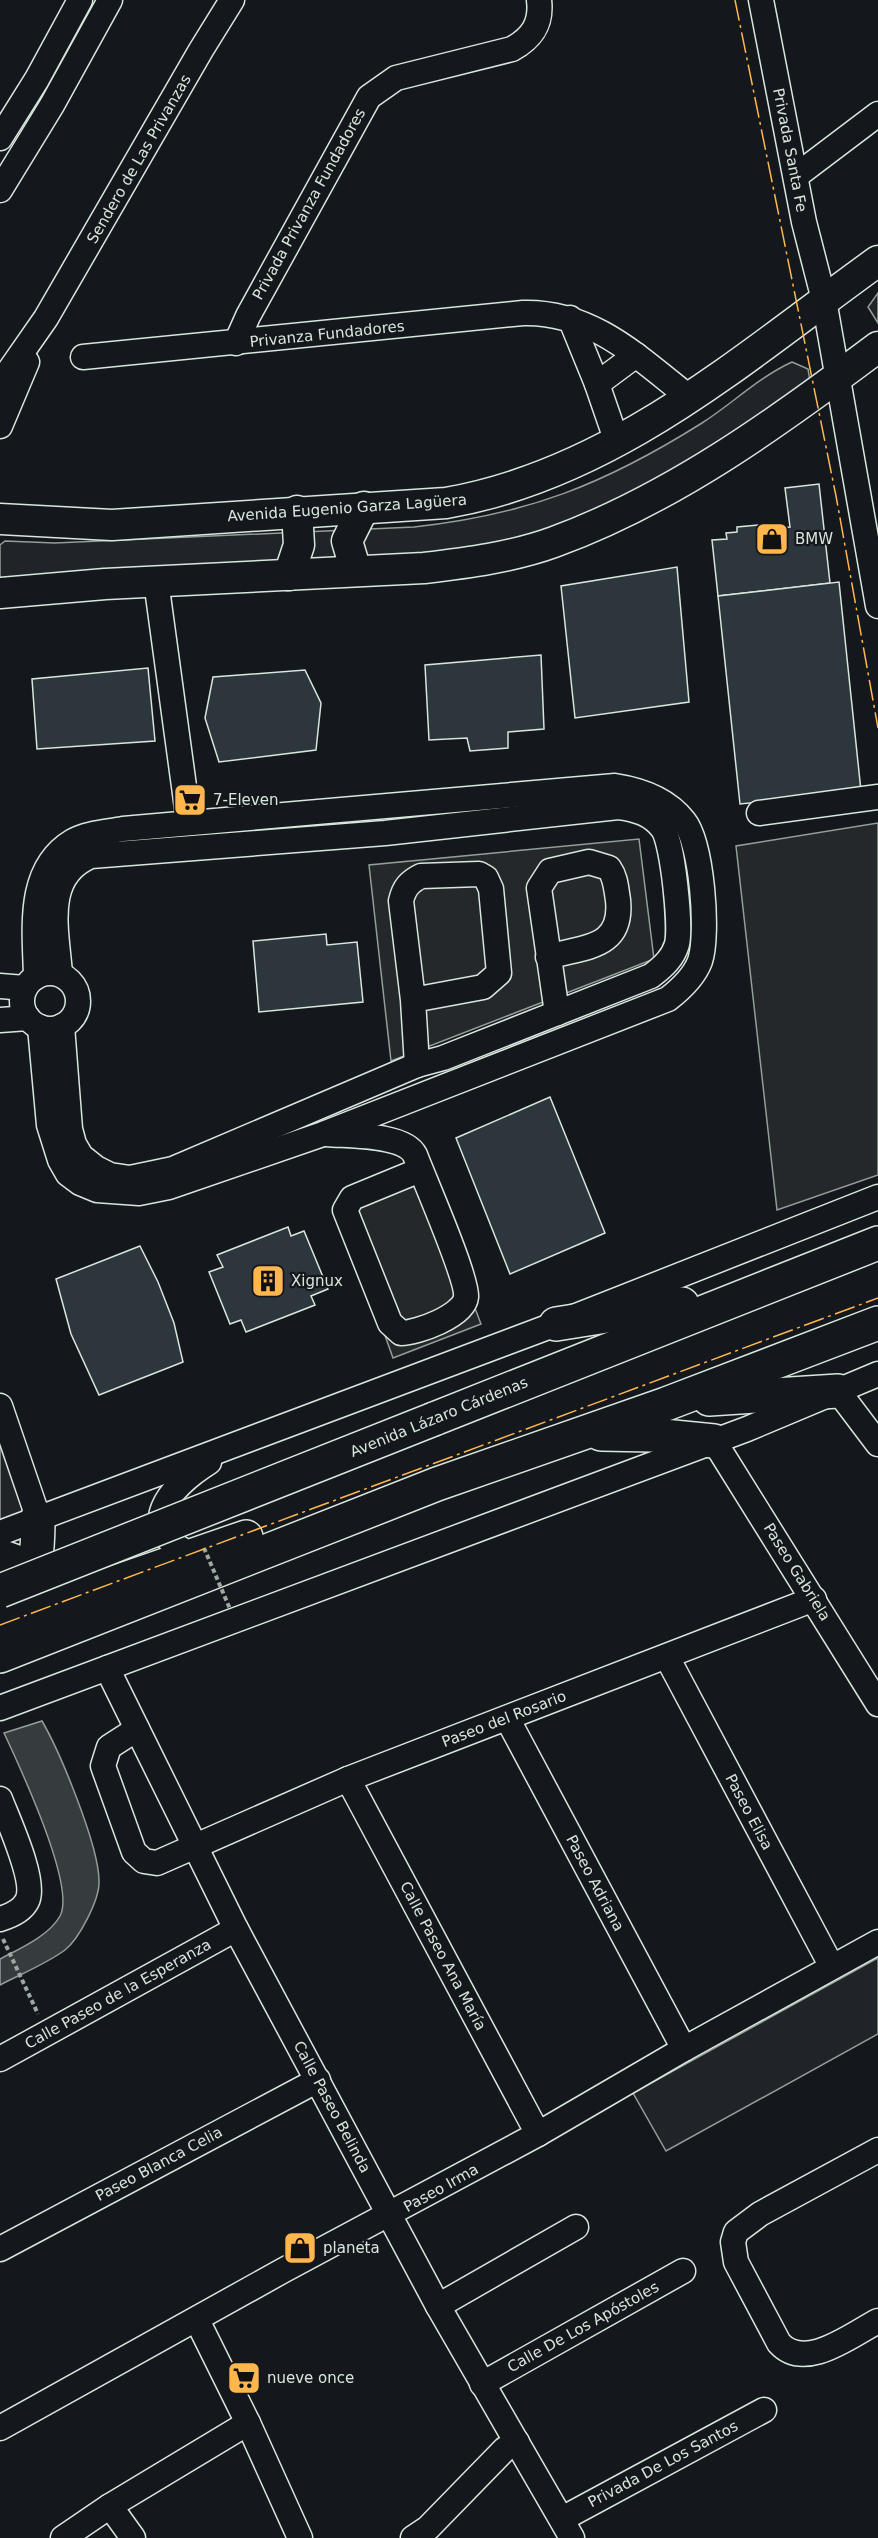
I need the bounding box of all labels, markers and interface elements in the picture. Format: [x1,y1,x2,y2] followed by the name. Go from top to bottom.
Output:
[83,71,195,247] street label: Sendero de Las Privanzas
[769,87,811,213] street label: Privada Santa Fe
[249,105,369,303] street label: Privada Privanza Fundadores
[249,317,406,351] street label: Privanza Fundadores
[227,491,467,525] street label: Avenida Eugenio Garza Lagüera
[754,521,790,557] shop icon: BMW
[795,530,833,548] place label: BMW
[172,782,208,818] supermarket icon: 7-Eleven
[213,791,278,809] place label: 7-Eleven
[250,1263,286,1299] building icon: Xignux
[291,1272,343,1290] place label: Xignux
[348,1373,531,1461] street label: Avenida Lázaro Cárdenas
[760,1520,834,1624] street label: Paseo Gabriela
[439,1687,569,1751] street label: Paseo del Rosario
[721,1771,777,1853] street label: Paseo Elisa
[562,1832,628,1934] street label: Paseo Adriana
[396,1879,490,2033] street label: Calle Paseo Ana María
[22,1935,214,2053] street label: Calle Paseo de la Esperanza
[290,2038,374,2176] street label: Calle Paseo Belinda
[92,2123,226,2205] street label: Paseo Blanca Celia
[400,2160,482,2216] street label: Paseo Irma
[282,2230,318,2266] shop icon: planeta
[323,2239,380,2257] place label: planeta
[504,2278,662,2376] street label: Calle De Los Apóstoles
[226,2360,262,2396] supermarket icon: nueve once
[267,2369,354,2387] place label: nueve once
[585,2417,741,2511] street label: Privada De Los Santos

